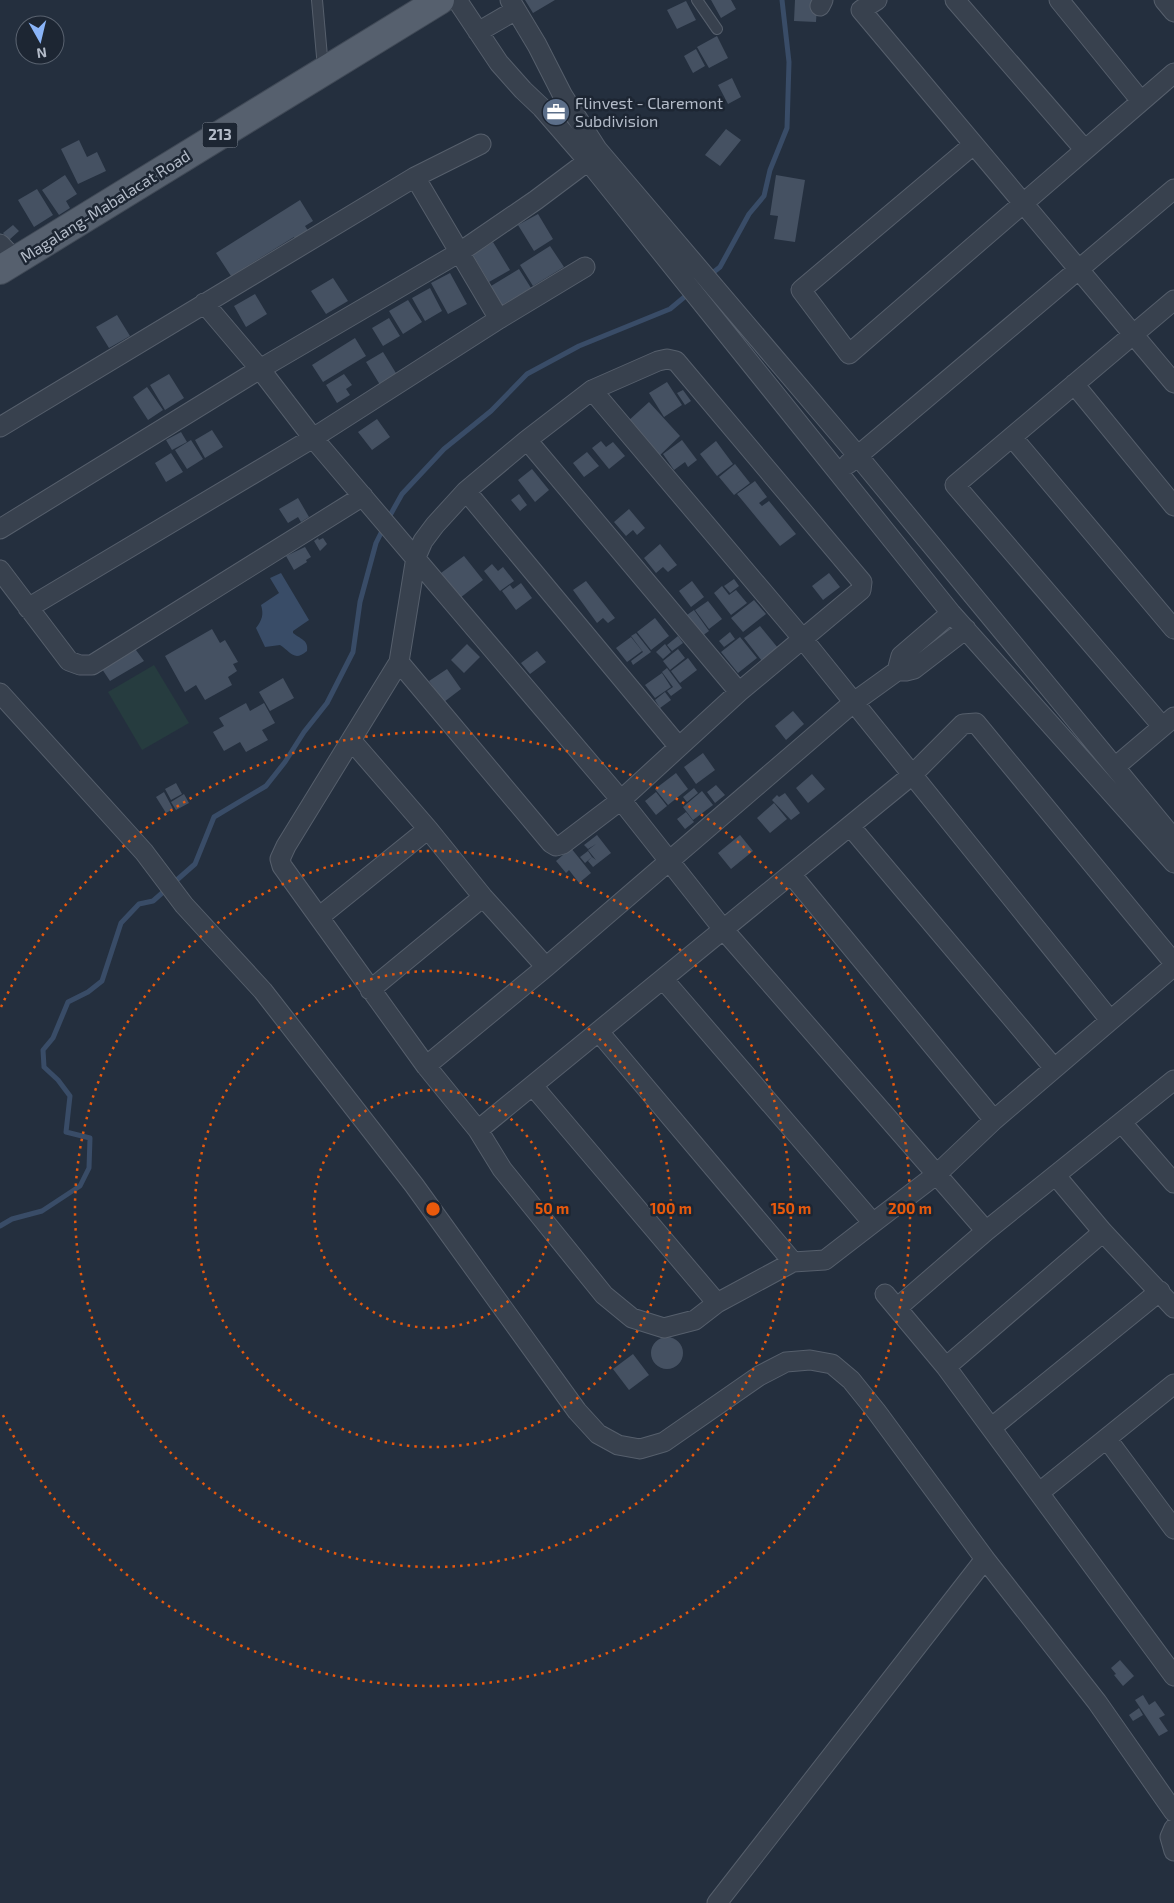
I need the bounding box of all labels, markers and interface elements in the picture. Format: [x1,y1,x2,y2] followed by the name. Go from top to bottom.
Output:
[15,15,65,65] north arrow
[36,44,48,62] text: N
[575,93,723,130] place label: Flinvest - Claremont Subdivision
[541,97,571,127] office icon: Flinvest - Claremont Subdivision
[202,122,238,148] road number: 213
[16,145,193,266] street label: Magalang-Mabalacat Road
[535,1199,569,1217] text: 50 m
[650,1199,692,1217] text: 100 m
[771,1199,811,1217] text: 150 m
[888,1199,932,1217] text: 200 m
[424,1200,442,1218] centre of rings

